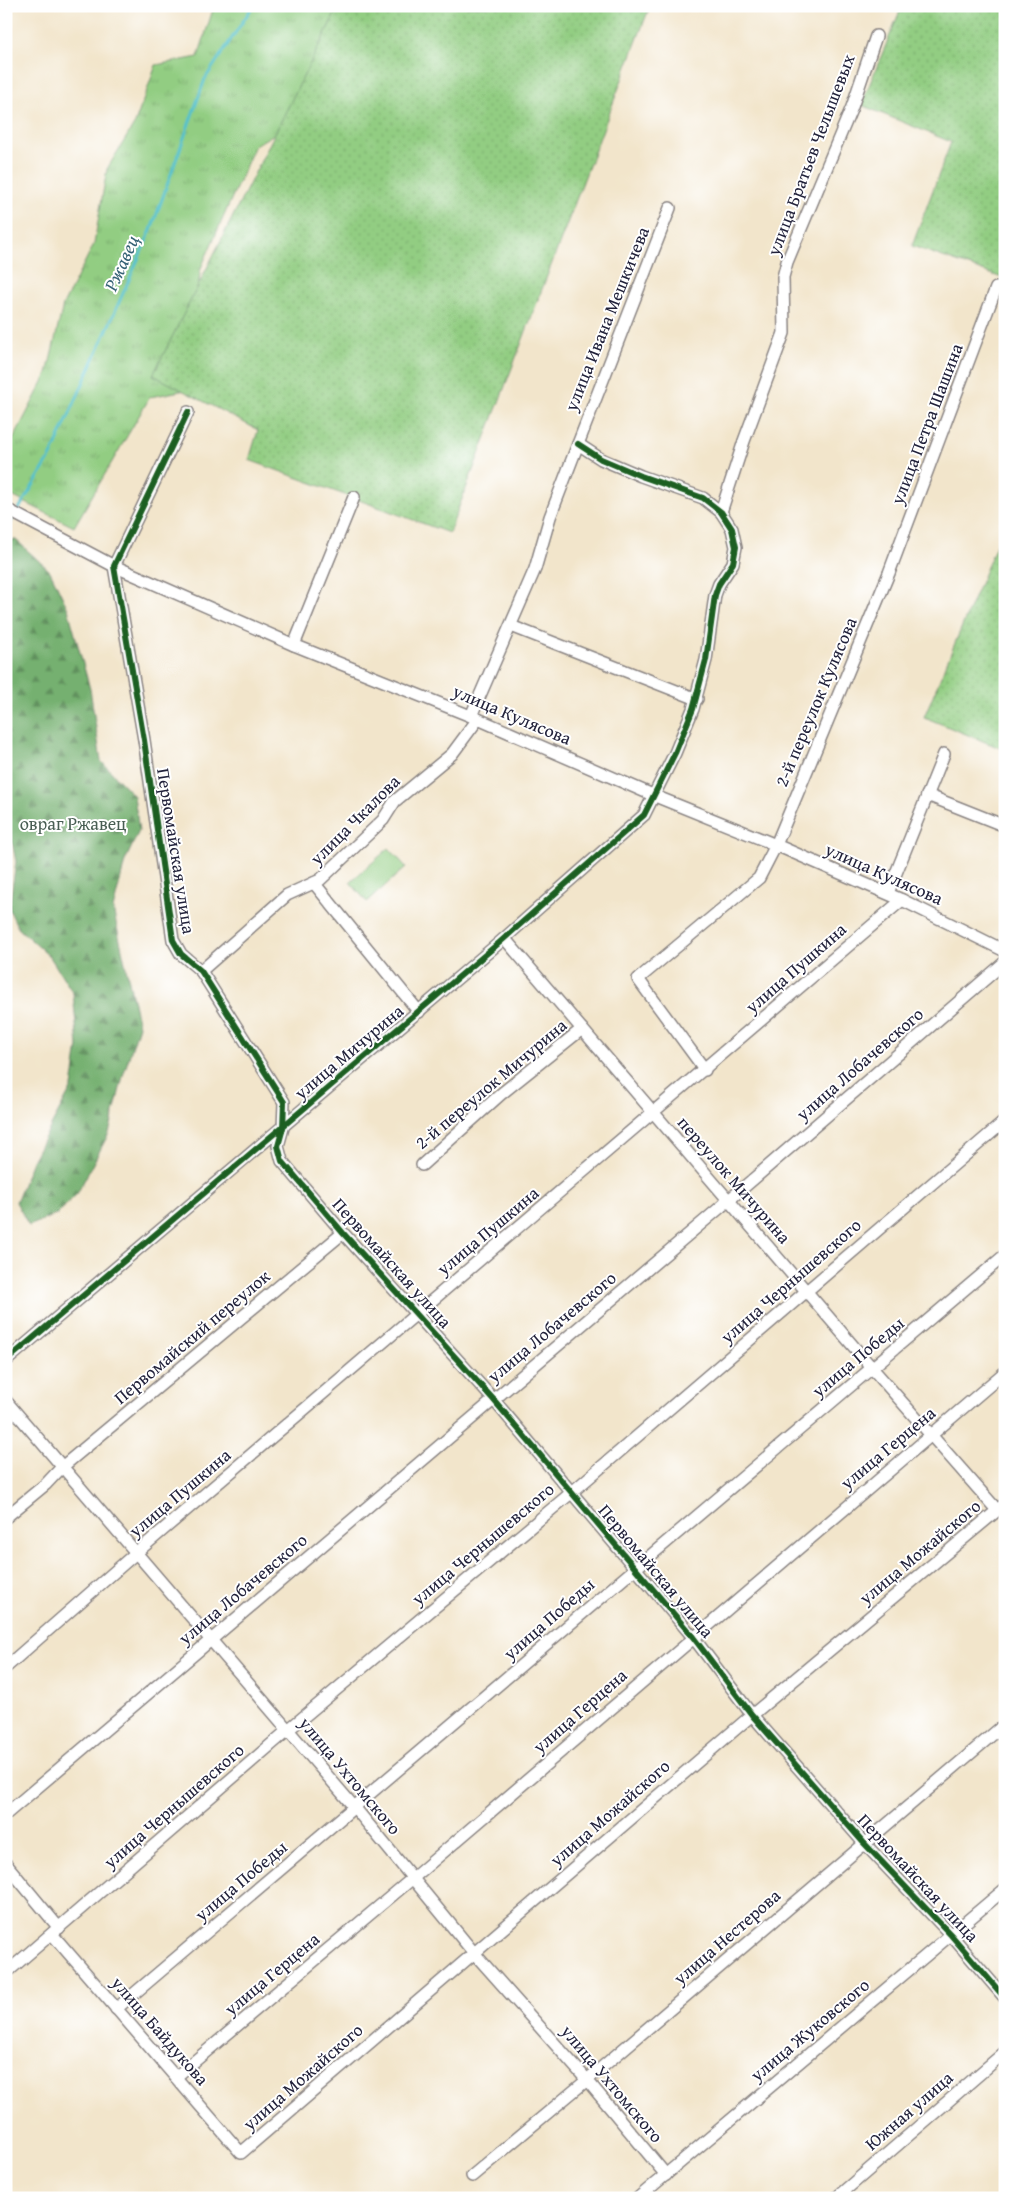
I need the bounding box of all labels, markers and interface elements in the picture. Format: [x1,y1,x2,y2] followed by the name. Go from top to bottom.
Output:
[759,49,862,260] street label: улица Братьев Челышевых
[557,222,656,416] street label: улица Ивана Мешкичева
[96,230,146,296] water label: Ржавец
[883,339,970,509] street label: улица Петра Шашина
[768,613,864,791] street label: 2-й переулок Кулясова
[448,677,576,752] street label: улица Кулясова
[150,766,203,936] street label: Первомайская улица
[303,768,406,872] street label: улица Чкалова
[20,810,126,837] park label: овраг Ржавец
[820,835,948,912] street label: улица Кулясова
[738,916,852,1020] street label: улица Пушкина
[287,997,410,1106] street label: улица Мичурина
[789,1001,929,1127] street label: улица Лобачевского
[409,1012,573,1155] street label: 2-й переулок Мичурина
[671,1110,798,1250] street label: переулок Мичурина
[430,1179,545,1282] street label: улица Пушкина
[326,1191,459,1334] street label: Первомайская улица
[714,1212,867,1350] street label: улица Чернышевского
[108,1263,276,1410] street label: Первомайский переулок
[480,1264,622,1389] street label: улица Лобачевского
[805,1310,910,1404] street label: улица Победы
[833,1399,942,1496] street label: улица Герцена
[122,1441,237,1544] street label: улица Пушкина
[405,1476,560,1612] street label: улица Чернышевского
[852,1493,986,1611] street label: улица Можайского
[592,1498,721,1644] street label: Первомайская улица
[171,1526,313,1651] street label: улица Лобачевского
[496,1571,601,1667] street label: улица Победы
[526,1662,633,1760] street label: улица Герцена
[292,1710,408,1841] street label: улица Ухтомского
[97,1737,250,1875] street label: улица Чернышевского
[543,1753,676,1873] street label: улица Можайского
[851,1807,986,1948] street label: Первомайская улица
[188,1834,293,1928] street label: улица Победы
[666,1882,787,1992] street label: улица Нестерова
[217,1925,326,2022] street label: улица Герцена
[105,1969,216,2092] street label: улица Байдукова
[743,1972,875,2088] street label: улица Жуковского
[236,2017,369,2137] street label: улица Можайского
[554,2018,670,2149] street label: улица Ухтомского
[859,2064,959,2157] street label: Южная улица

